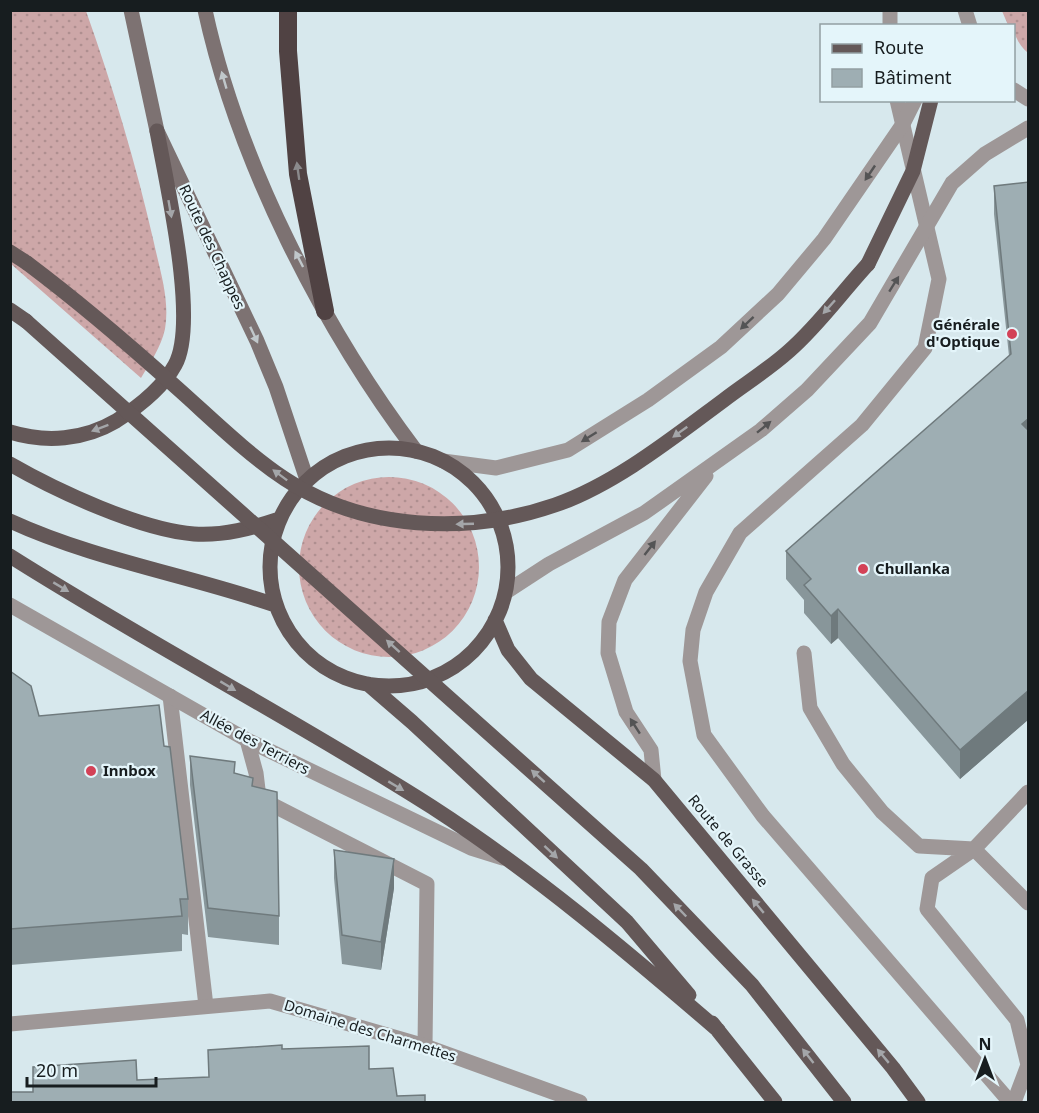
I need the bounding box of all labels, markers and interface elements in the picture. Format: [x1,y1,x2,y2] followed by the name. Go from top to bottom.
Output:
[820,24,1015,102] legend
[874,35,924,59] text: Route
[874,65,952,89] text: Bâtiment
[219,71,228,89] one-way arrow
[293,162,303,181] one-way arrow
[864,164,876,180] one-way arrow
[175,181,251,312] street label: Route des Chappes
[166,200,175,219] one-way arrow
[294,251,304,268] one-way arrow
[889,276,900,292] one-way arrow
[822,300,836,315] one-way arrow
[926,314,1000,351] place label: Générale d'Optique
[740,316,755,329] one-way arrow
[249,327,259,345] one-way arrow
[1005,327,1019,341] marker: Générale d'Optique
[756,421,772,434] one-way arrow
[91,424,109,434] one-way arrow
[672,426,688,438] one-way arrow
[581,431,597,442] one-way arrow
[272,468,288,481] one-way arrow
[456,519,475,528] one-way arrow
[643,541,655,556] one-way arrow
[875,558,950,578] place label: Chullanka
[856,562,870,576] marker: Chullanka
[53,581,69,592] one-way arrow
[386,640,401,653] one-way arrow
[220,681,237,691] one-way arrow
[197,704,313,778] street label: Allée des Terriers
[630,718,641,735] one-way arrow
[103,760,156,780] place label: Innbox
[84,764,98,778] marker: Innbox
[531,770,546,783] one-way arrow
[388,781,405,791] one-way arrow
[684,790,773,891] street label: Route de Grasse
[543,844,557,858] one-way arrow
[752,899,765,914] one-way arrow
[673,902,687,917] one-way arrow
[282,994,459,1066] street label: Domaine des Charmettes
[955,1029,1015,1089] north arrow
[978,1033,992,1055] text: N
[876,1048,889,1064] one-way arrow
[803,1049,815,1064] one-way arrow
[27,1050,156,1088] scale bar
[36,1058,78,1082] text: 20 m

